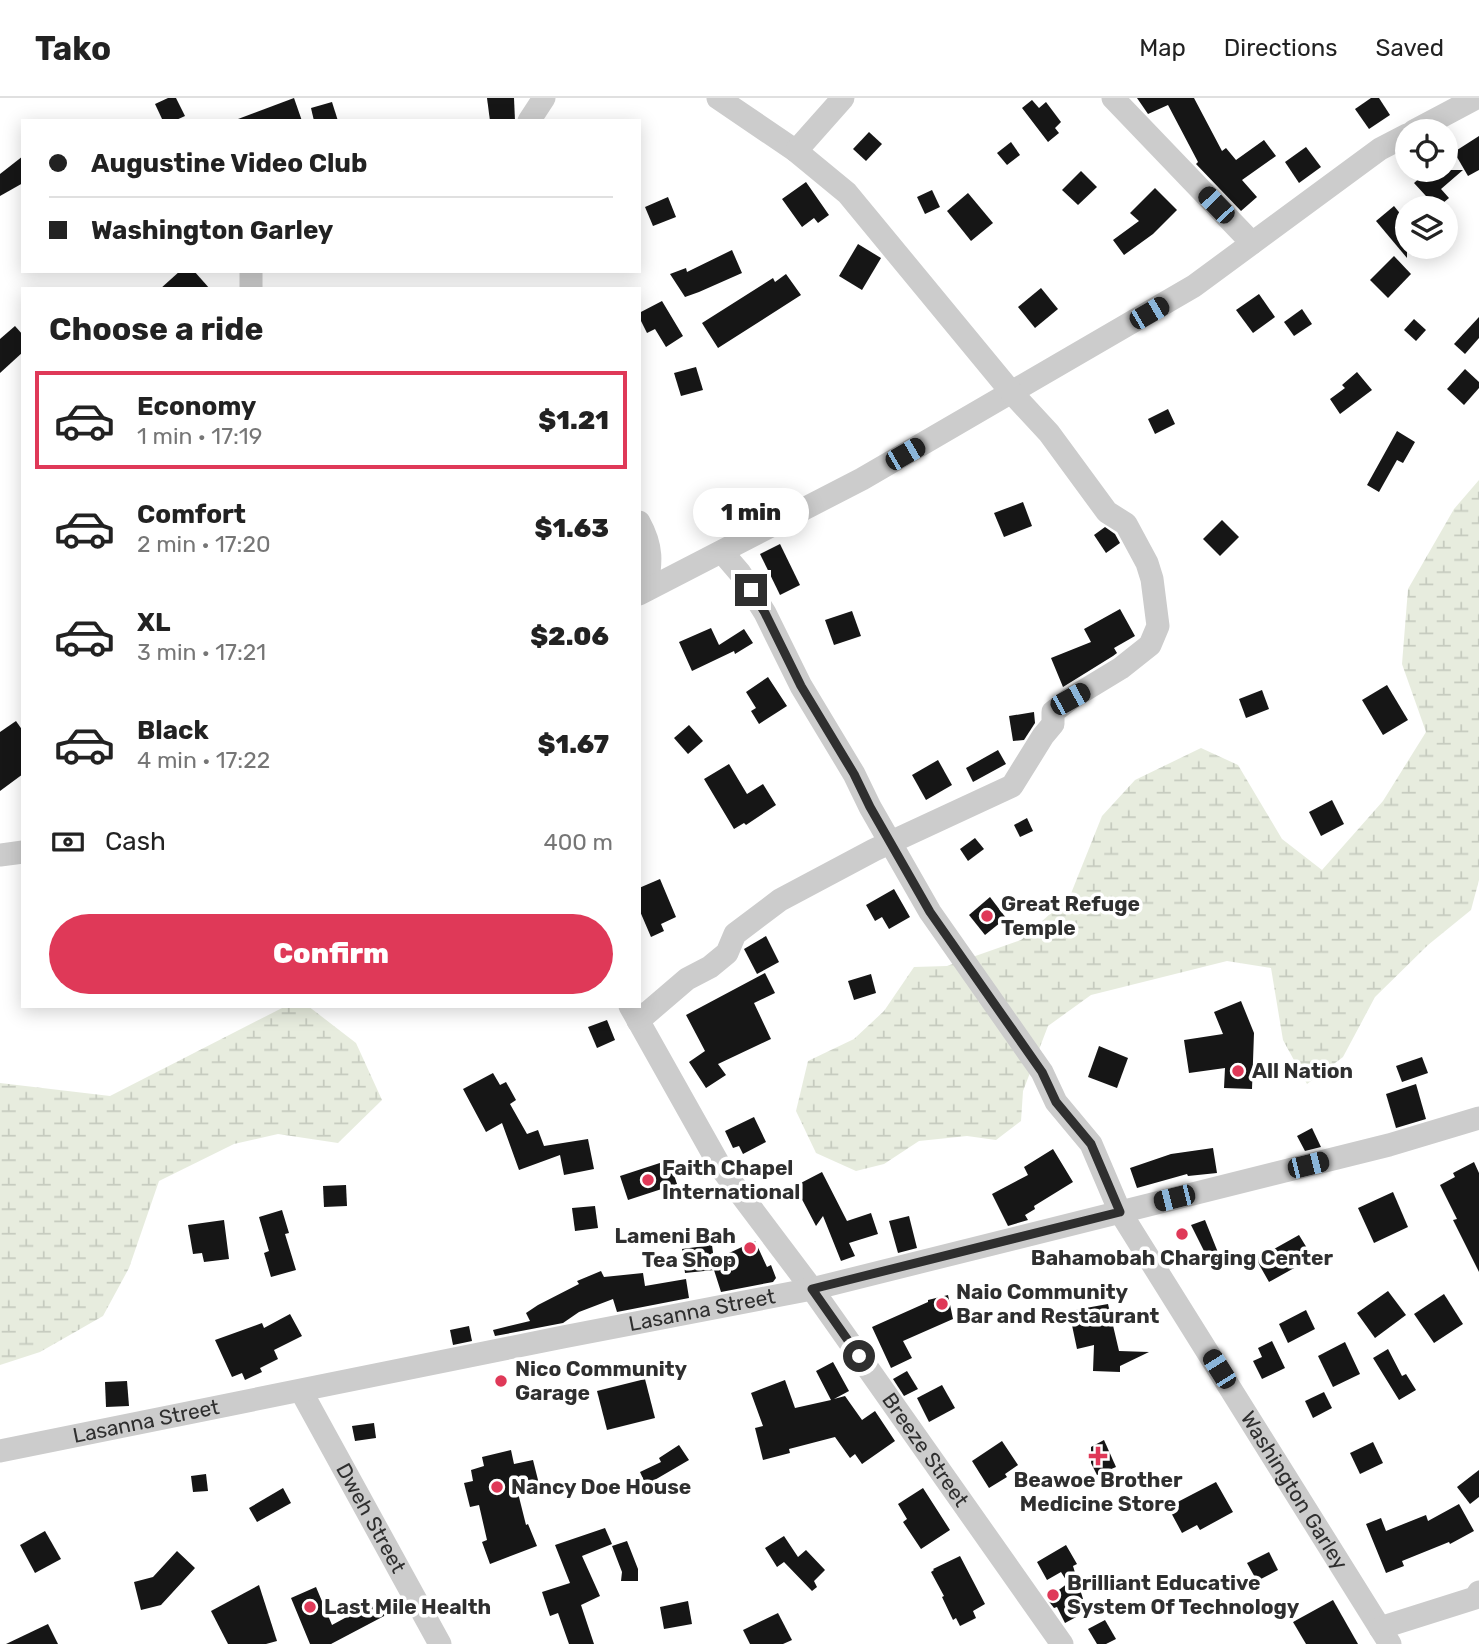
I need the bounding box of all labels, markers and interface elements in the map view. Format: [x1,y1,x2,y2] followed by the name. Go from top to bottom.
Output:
[35,29,111,68] text: Tako
[1139,34,1186,62] text: Map
[1224,34,1337,62] text: Directions
[1375,34,1444,62] text: Saved
[1395,119,1458,259] map controls
[1395,119,1458,182] button: locate
[91,148,367,179] text: Augustine Video Club
[1194,183,1239,227] car
[1395,196,1458,259] button: layers
[91,215,333,246] text: Washington Garley
[1126,293,1173,333] car
[49,310,263,348] text: Choose a ride
[53,389,116,452] icon: car
[137,391,256,422] text: Economy
[538,405,609,436] text: $1.21
[137,422,262,450] text: 1 min · 17:19
[882,434,929,474] car
[693,489,809,538] callout: 1 min
[53,497,116,560] icon: car
[721,498,781,526] text: 1 min
[137,499,246,530] text: Comfort
[534,513,609,544] text: $1.63
[137,530,271,558] text: 2 min · 17:20
[735,574,767,606] route end
[53,605,116,668] icon: car
[137,607,170,638] text: XL
[530,621,609,652] text: $2.06
[137,638,266,666] text: 3 min · 17:21
[1047,680,1094,718] car
[53,713,116,776] icon: car
[137,715,209,746] text: Black
[538,729,609,760] text: $1.67
[137,746,270,774] text: 4 min · 17:22
[49,823,87,861] icon: cash
[105,826,166,857] text: Cash
[543,828,613,856] text: 400 m
[1001,891,1140,940] place label: Great Refuge Temple
[979,908,995,924] marker: Great Refuge Temple
[49,914,613,994] button: Confirm
[1252,1058,1353,1083] place label: All Nation
[1230,1063,1246,1079] marker: All Nation
[1286,1150,1331,1180] car
[662,1155,800,1204] place label: Faith Chapel International
[640,1172,656,1188] marker: Faith Chapel International
[1152,1183,1197,1213] car
[615,1223,736,1272] place label: Lameni Bah Tea Shop
[1174,1226,1190,1242] marker: Bahamobah Charging Center
[742,1240,758,1256] marker: Lameni Bah Tea Shop
[1031,1245,1334,1270] place label: Bahamobah Charging Center
[956,1279,1160,1328] place label: Naio Community Bar and Restaurant
[627,1283,777,1336] street label: Lasanna Street
[934,1296,950,1312] marker: Naio Community Bar and Restaurant
[843,1340,875,1372] route start
[1199,1346,1240,1392] car
[515,1356,688,1405] place label: Nico Community Garage
[493,1373,509,1389] marker: Nico Community Garage
[877,1388,974,1511] street label: Breeze Street
[71,1394,221,1448] street label: Lasanna Street
[1236,1406,1354,1574] street label: Washington Garley
[1090,1448,1106,1464] marker: Beawoe Brother Medicine Store
[331,1459,411,1577] street label: Dweh Street
[1013,1467,1183,1516] place label: Beawoe Brother Medicine Store
[511,1474,691,1499] place label: Nancy Doe House
[489,1479,505,1495] marker: Nancy Doe House
[1067,1570,1300,1619] place label: Brilliant Educative System Of Technology
[1045,1587,1061,1603] marker: Brilliant Educative System Of Technology
[324,1594,491,1619] place label: Last Mile Health
[302,1599,318,1615] marker: Last Mile Health

